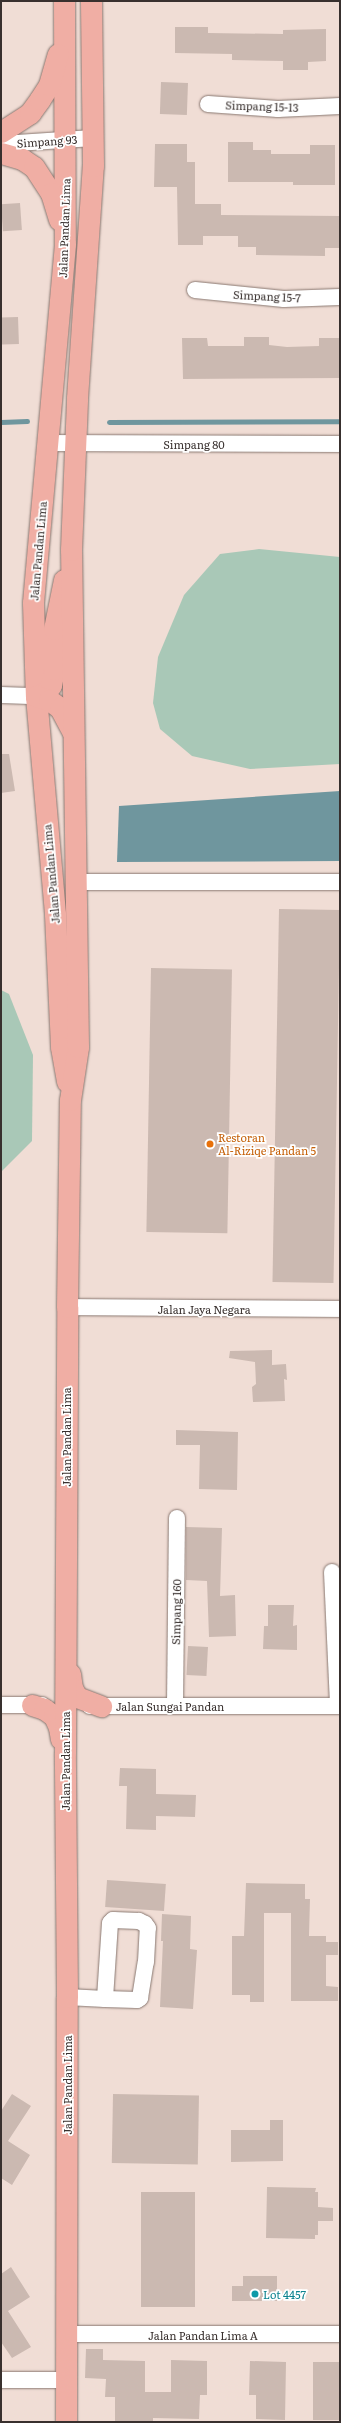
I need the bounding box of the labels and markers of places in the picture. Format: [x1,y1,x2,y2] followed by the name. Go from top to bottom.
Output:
[218,1131,316,1157] place label: Restoran Al-Riziqe Pandan 5
[205,1139,215,1149] marker: Restoran Al-Riziqe Pandan 5
[263,2287,306,2301] place label: Lot 4457
[250,2289,260,2299] marker: Lot 4457

